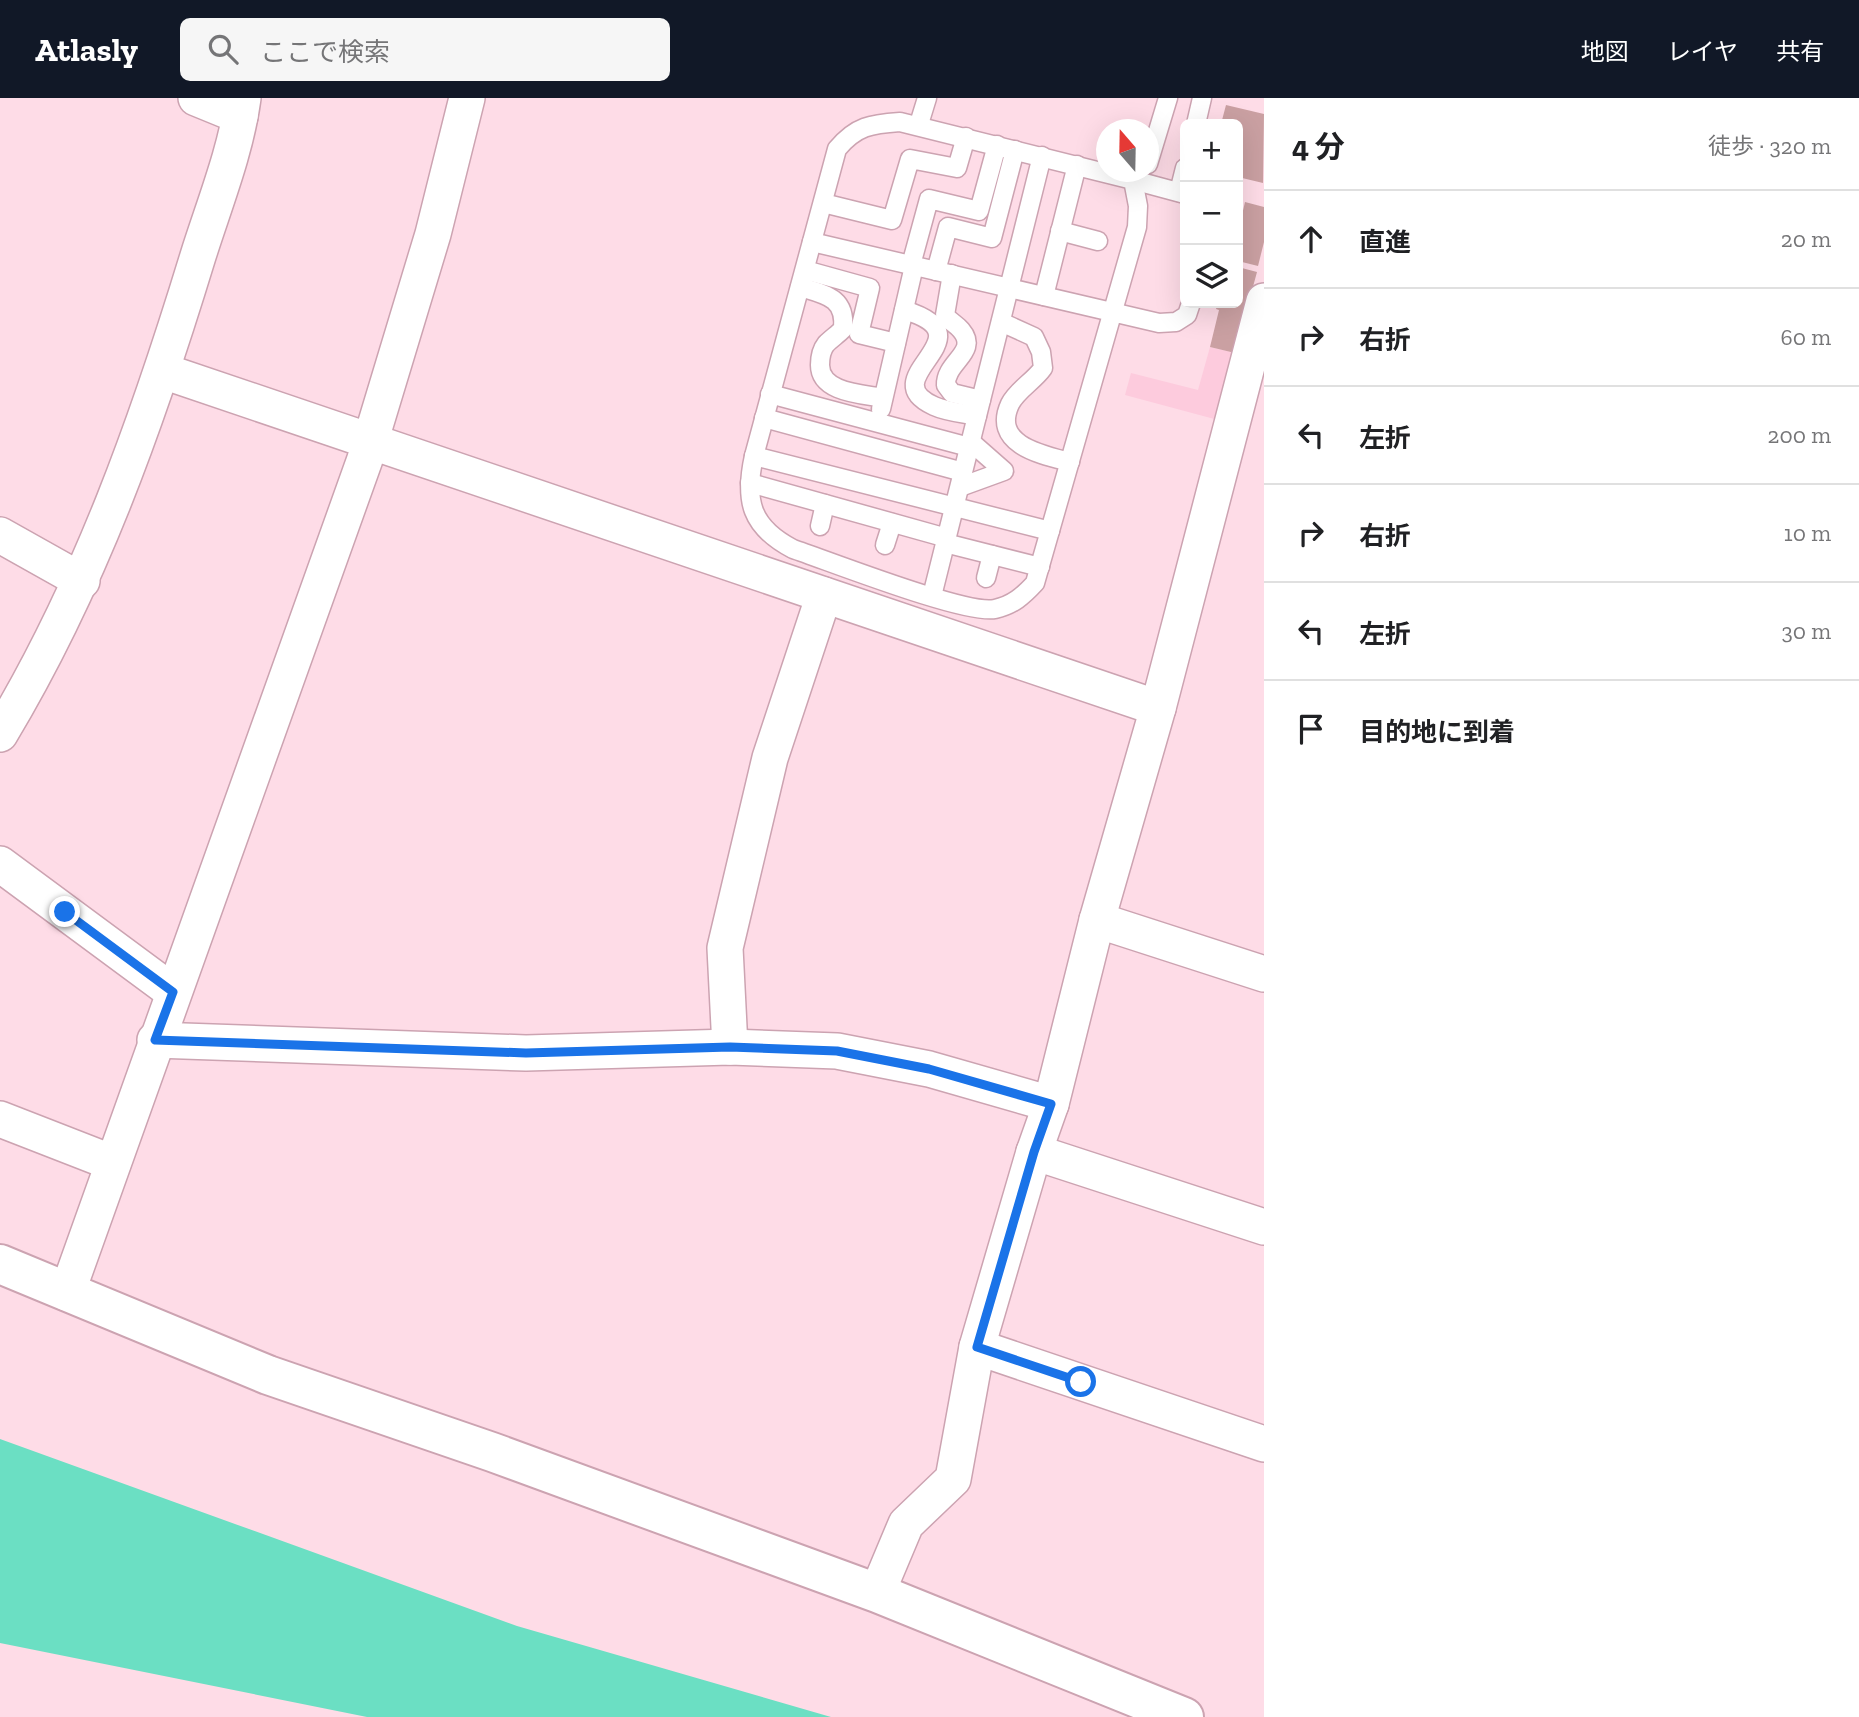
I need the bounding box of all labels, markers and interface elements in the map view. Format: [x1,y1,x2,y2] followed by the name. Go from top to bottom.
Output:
[180,18,670,81] search box
[35,30,138,69] text: Atlasly
[204,30,242,68] icon: search
[260,36,390,68] text: ここで検索
[1581,37,1629,66] text: 地図
[1667,37,1738,66] text: レイヤ
[1776,37,1824,66] text: 共有
[1096,119,1159,182] north arrow
[1180,119,1243,308] map controls
[1180,119,1243,182] button: +
[1292,129,1345,165] text: 4 分
[1708,132,1831,160] text: 徒歩 · 320 m
[1180,182,1243,245] button: −
[1292,220,1330,258] icon: ahead
[1781,225,1831,253] text: 20 m
[1359,226,1411,258] text: 直進
[1180,245,1243,308] button: layers
[1292,318,1330,356] icon: right
[1780,323,1831,351] text: 60 m
[1359,324,1411,356] text: 右折
[1292,416,1330,454] icon: left
[1768,421,1831,449] text: 200 m
[1359,422,1411,454] text: 左折
[1292,514,1330,552] icon: right
[1784,519,1831,547] text: 10 m
[1359,520,1411,552] text: 右折
[1292,612,1330,650] icon: left
[1781,617,1831,645] text: 30 m
[1359,618,1411,650] text: 左折
[1292,710,1330,748] icon: arrive
[1359,716,1515,748] text: 目的地に到着
[49,896,80,927] route end
[1065,1366,1096,1397] route start

